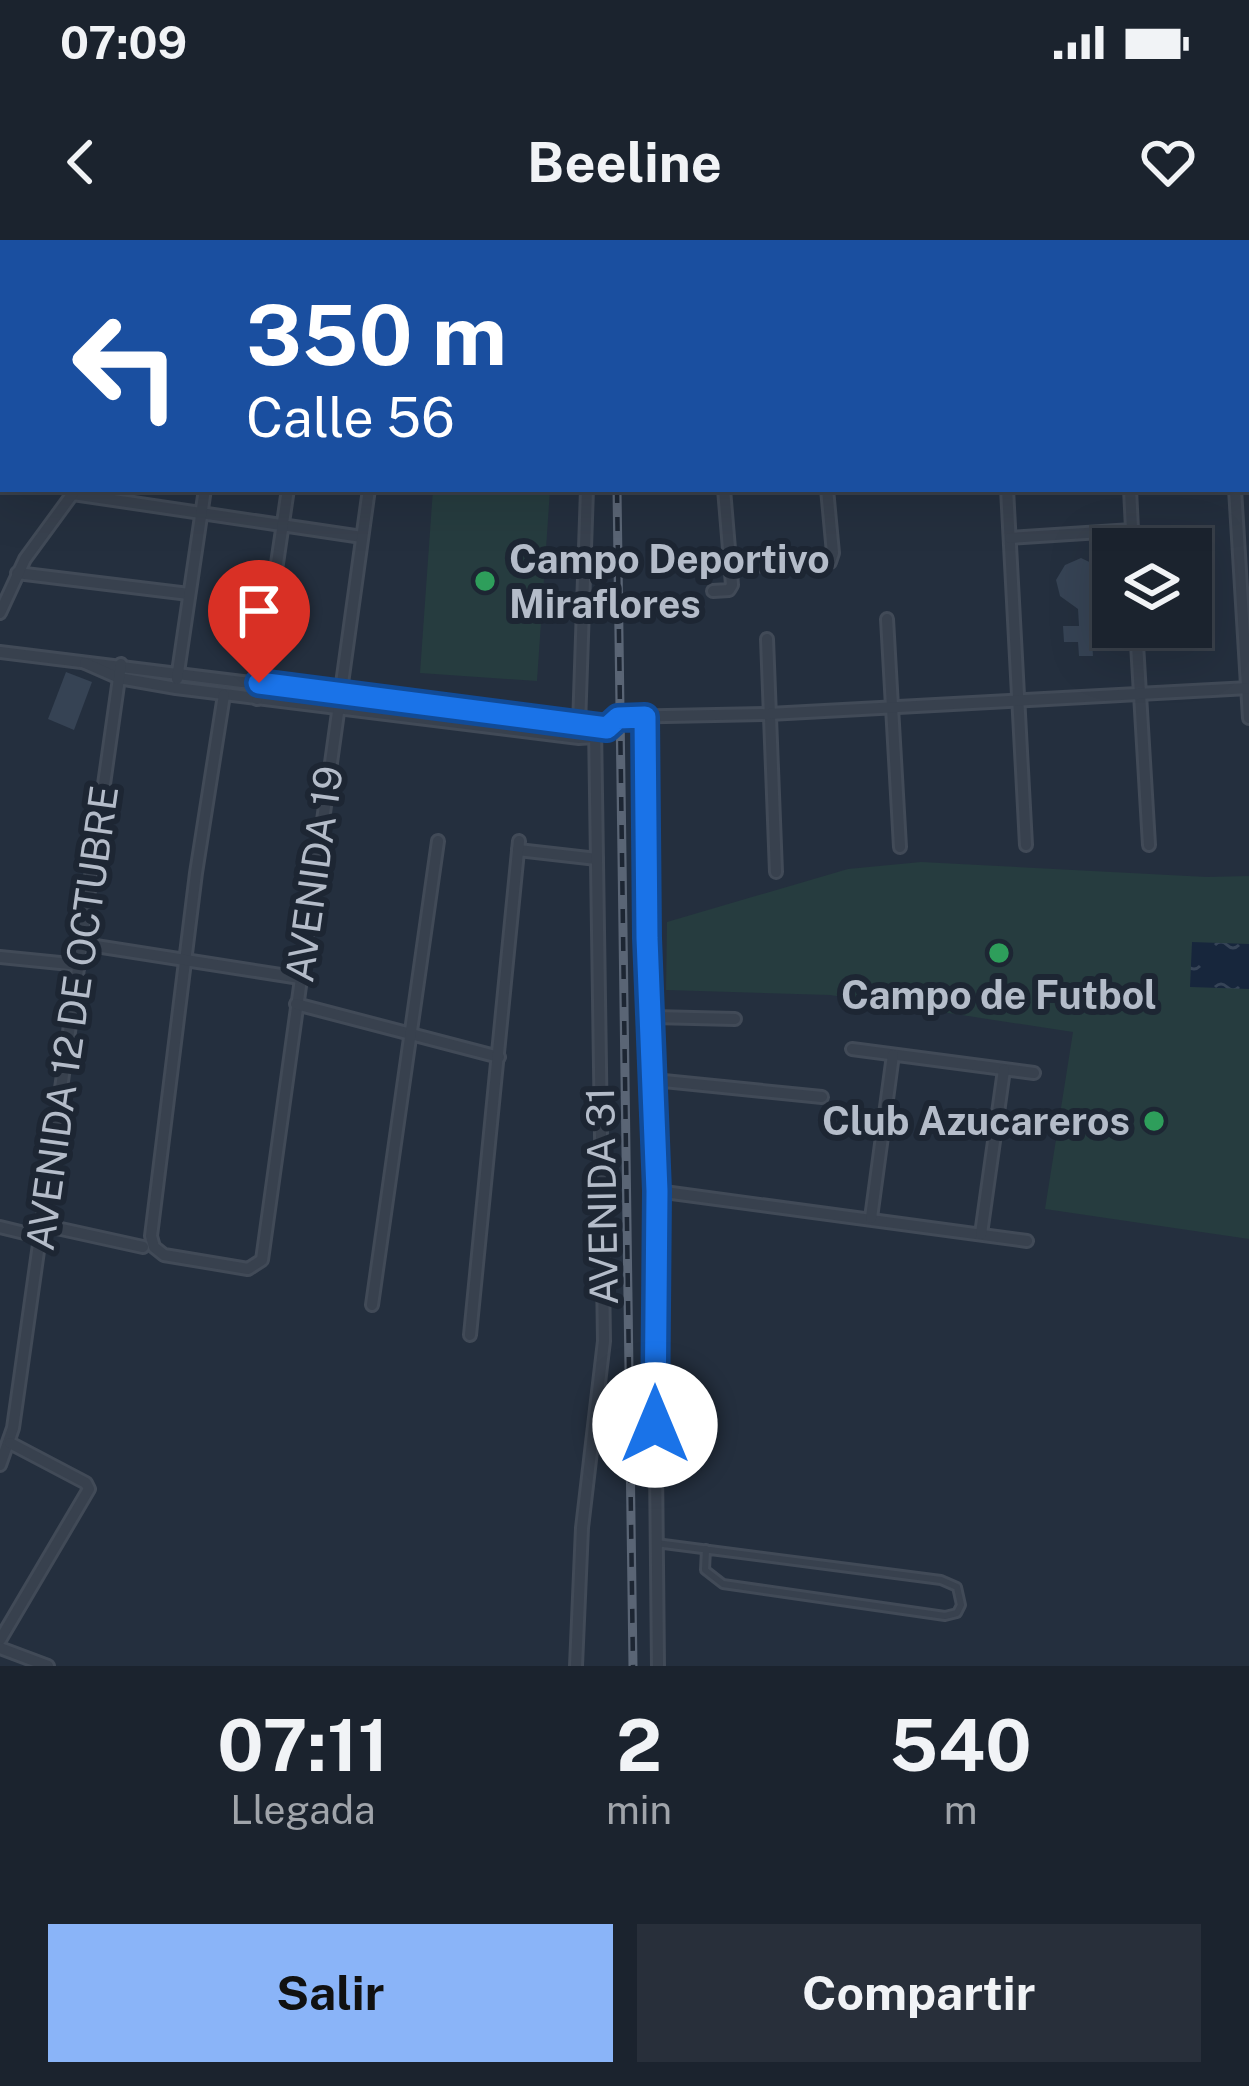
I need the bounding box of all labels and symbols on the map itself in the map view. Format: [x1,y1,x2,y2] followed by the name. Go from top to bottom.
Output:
[509,536,830,627] place label: Campo Deportivo Miraflores
[208,560,310,683] pin
[472,568,498,594] marker: Campo Deportivo Miraflores
[276,763,352,985] street label: AVENIDA 19
[17,783,127,1253] street label: AVENIDA 12 DE OCTUBRE
[986,940,1012,966] marker: Campo de Futbol
[841,972,1157,1018] place label: Campo de Futbol
[577,1087,627,1305] street label: AVENIDA 31
[822,1098,1130,1144] place label: Club Azucareros
[1141,1108,1167,1134] marker: Club Azucareros
[592,1362,718,1488] position arrow

